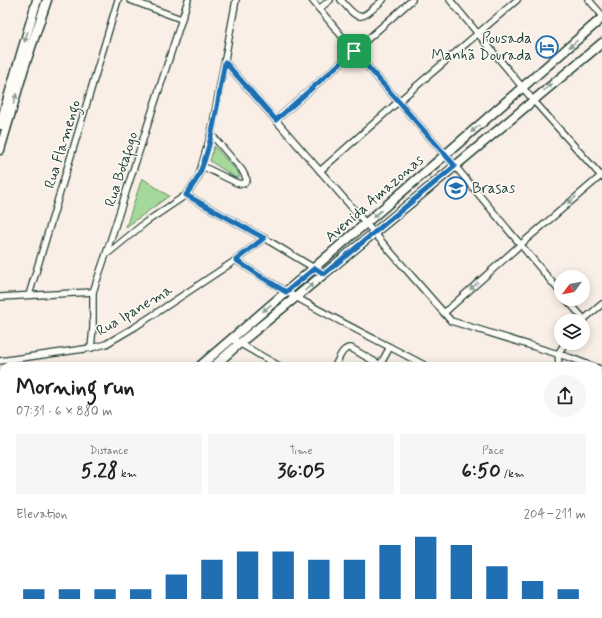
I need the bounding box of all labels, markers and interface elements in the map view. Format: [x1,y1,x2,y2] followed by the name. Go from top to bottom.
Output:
[431,29,532,66] place label: Pousada Manhã Dourada
[23,32,29,44] one-way arrow
[337,34,371,68] pin
[534,34,560,60] hotel icon: Pousada Manhã Dourada
[568,39,578,48] one-way arrow
[343,40,365,62] icon: arrive
[543,83,553,92] one-way arrow
[12,93,18,105] one-way arrow
[40,98,87,191] street label: Rua Flamengo
[470,125,480,134] one-way arrow
[100,129,145,210] street label: Rua Botafogo
[321,150,429,247] street label: Avenida Amazonas
[443,175,469,201] school or university icon: Brasas
[472,179,516,199] place label: Brasas
[568,195,577,204] one-way arrow
[371,210,382,219] one-way arrow
[554,270,590,306] north arrow
[554,270,590,350] map controls
[93,280,177,341] street label: Rua Ipanema
[469,281,480,290] one-way arrow
[303,283,314,292] one-way arrow
[263,303,272,312] one-way arrow
[554,314,590,350] button: layers
[16,374,135,402] text: Morning run
[544,375,586,417] button: share
[16,403,113,420] text: 07:31 · 6 × 880 m
[90,444,128,458] text: Distance
[289,444,313,458] text: Time
[482,444,504,458] text: Pace
[81,458,118,485] text: 5.28
[277,458,325,485] text: 36:05
[462,458,501,485] text: 6:50
[118,467,137,481] text: km
[501,467,524,481] text: /km
[16,506,67,523] text: Elevation
[524,506,586,523] text: 204–211 m

